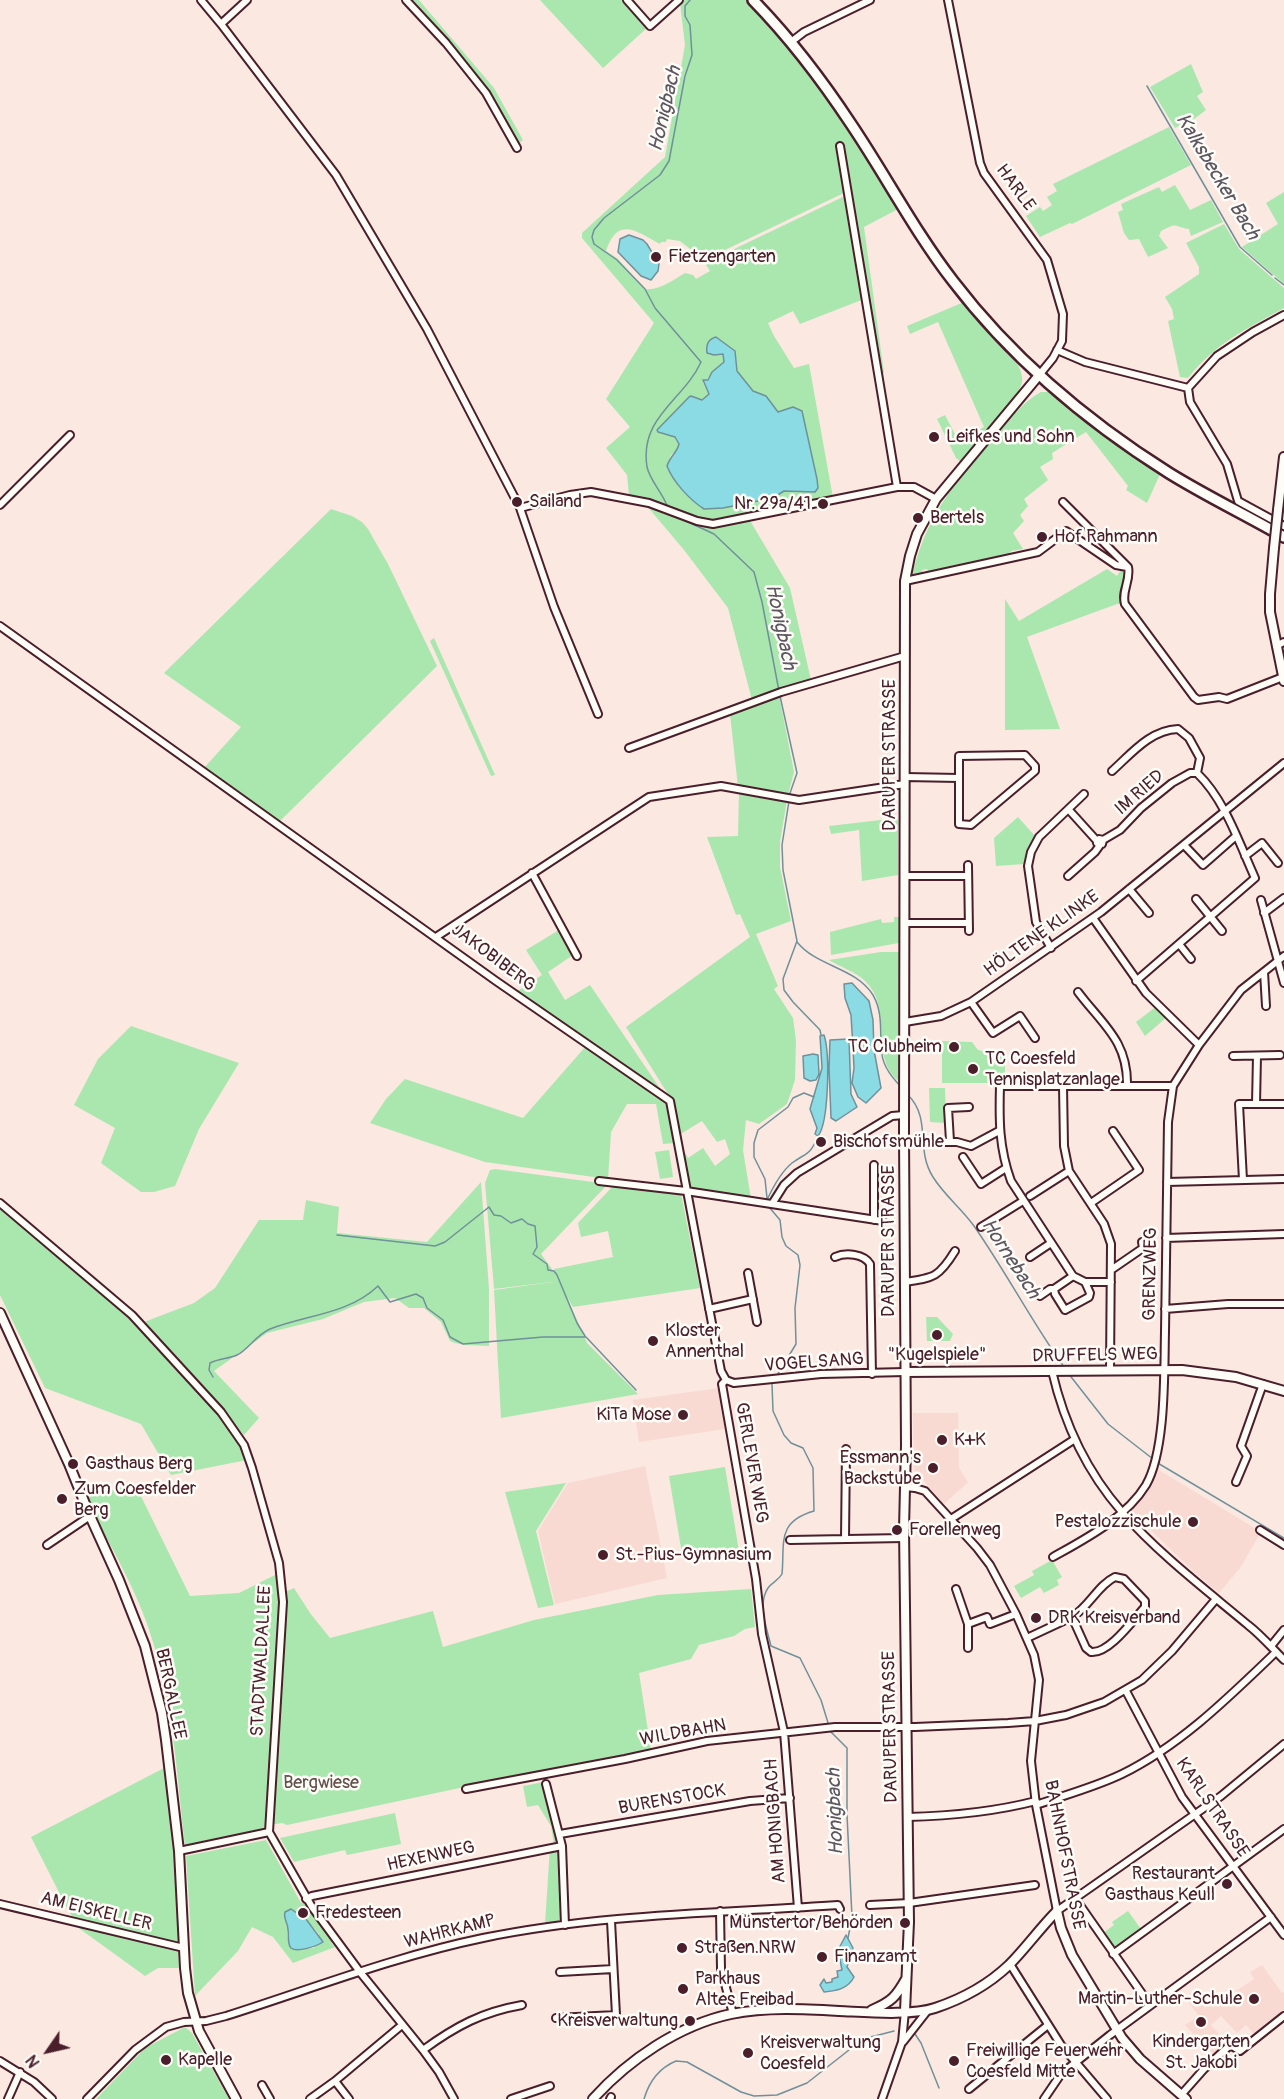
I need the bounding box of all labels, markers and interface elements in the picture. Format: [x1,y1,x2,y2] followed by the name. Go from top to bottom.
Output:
[645,64,687,154] water label: Honigbach
[1170,109,1264,245] water label: Kalksbecker Bach
[991,160,1039,216] street label: HARLE
[668,246,776,268] place label: Fietzengarten
[649,250,663,264] marker: Fietzengarten
[946,426,1075,448] place label: Leifkes und Sohn
[927,430,941,444] marker: Leifkes und Sohn
[529,491,582,513] place label: Sailand
[734,493,811,515] place label: Nr. 29a/41
[510,495,524,509] marker: Sailand
[816,497,830,511] marker: Nr. 29a/41
[930,507,984,529] place label: Bertels
[911,511,925,525] marker: Bertels
[1054,526,1158,548] place label: Hof Rahmann
[1035,530,1049,544] marker: Hof Rahmann
[759,582,801,672] water label: Honigbach
[879,679,901,831] street label: DARUPER STRASSE
[1111,766,1169,820] street label: IM RIED
[980,886,1104,982] street label: HÖLTENE KLINKE
[447,919,539,997] street label: JAKOBIBERG
[848,1036,942,1058] place label: TC Clubheim
[947,1040,961,1054] marker: TC Clubheim
[985,1048,1120,1090] place label: TC Coesfeld Tennisplatzanlage
[966,1062,980,1076] marker: TC Coesfeld Tennisplatzanlage
[833,1131,944,1153] place label: Bischofsmühle
[814,1135,828,1149] marker: Bischofsmühle
[878,1165,900,1317] street label: DARUPER STRASSE
[975,1215,1045,1303] water label: Hornebach
[1139,1227,1163,1321] street label: GRENZWEG
[665,1320,744,1362] place label: Kloster Annenthal
[930,1328,944,1342] marker: "Kugelspiele"
[646,1334,660,1348] marker: Kloster Annenthal
[888,1344,986,1366] place label: "Kugelspiele"
[1032,1344,1158,1368] street label: DRUFFELS WEG
[763,1349,865,1377] street label: VOGELSANG
[730,1401,772,1525] street label: GERLEVER WEG
[596,1404,671,1426] place label: KiTa Mose
[676,1408,690,1422] marker: KiTa Mose
[954,1429,986,1451] place label: K+K
[935,1433,949,1447] marker: K+K
[840,1447,921,1490] place label: Essmann's Backstube
[85,1453,193,1475] place label: Gasthaus Berg
[66,1457,80,1471] marker: Gasthaus Berg
[926,1461,940,1475] marker: Essmann's Backstube
[74,1478,196,1520] place label: Zum Coesfelder Berg
[55,1492,69,1506] marker: Zum Coesfelder Berg
[1055,1511,1181,1533] place label: Pestalozzischule
[1186,1515,1200,1529] marker: Pestalozzischule
[909,1519,1001,1541] place label: Forellenweg
[890,1523,904,1537] marker: Forellenweg
[615,1544,772,1566] place label: St.-Pius-Gymnasium
[596,1548,610,1562] marker: St.-Pius-Gymnasium
[247,1585,277,1737] street label: STADTWALDALLEE
[1048,1607,1181,1629] place label: DRK Kreisverband
[1029,1611,1043,1625] marker: DRK Kreisverband
[150,1646,190,1742] street label: BERGALLEE
[879,1651,903,1803] street label: DARUPER STRASSE
[638,1715,728,1751] street label: WILDBAHN
[1171,1754,1253,1862] street label: KARLSTRASSE
[761,1758,791,1884] street label: AM HONIGBACH
[822,1768,850,1856] water label: Honigbach
[283,1772,359,1794] park label: Bergwiese
[1039,1778,1089,1932] street label: BAHNHOFSTRASSE
[617,1780,727,1820] street label: BURENSTOCK
[385,1837,477,1877] street label: HEXENWEG
[1105,1863,1215,1906] place label: Restaurant Gasthaus Keull
[1220,1877,1234,1891] marker: Restaurant Gasthaus Keull
[38,1888,154,1936] street label: AM EISKELLER
[315,1902,402,1924] place label: Fredesteen
[296,1906,310,1920] marker: Fredesteen
[402,1910,498,1954] street label: WAHRKAMP
[729,1912,893,1934] place label: Münstertor/Behörden
[898,1916,912,1930] marker: Münstertor/Behörden
[694,1937,796,1959] place label: Straßen.NRW
[675,1941,689,1955] marker: Straßen.NRW
[834,1946,917,1968] place label: Finanzamt
[815,1950,829,1964] marker: Finanzamt
[695,1968,794,2010] place label: Parkhaus Altes Freibad
[676,1982,690,1996] marker: Parkhaus Altes Freibad
[1078,1988,1242,2010] place label: Martin-Luther-Schule
[1247,1992,1261,2006] marker: Martin-Luther-Schule
[557,2010,678,2032] place label: Kreisverwaltung
[683,2014,697,2028] marker: Kreisverwaltung
[1194,2015,1208,2029] marker: Kindergarten St. Jakobi
[18,2021,78,2081] north arrow
[1152,2031,1250,2074] place label: Kindergarten St. Jakobi
[760,2032,881,2074] place label: Kreisverwaltung Coesfeld
[966,2040,1123,2082] place label: Freiwillige Feuerwehr Coesfeld Mitte
[741,2046,755,2060] marker: Kreisverwaltung Coesfeld
[178,2049,232,2071] place label: Kapelle
[22,2051,44,2071] text: N
[159,2053,173,2067] marker: Kapelle
[947,2054,961,2068] marker: Freiwillige Feuerwehr Coesfeld Mitte

